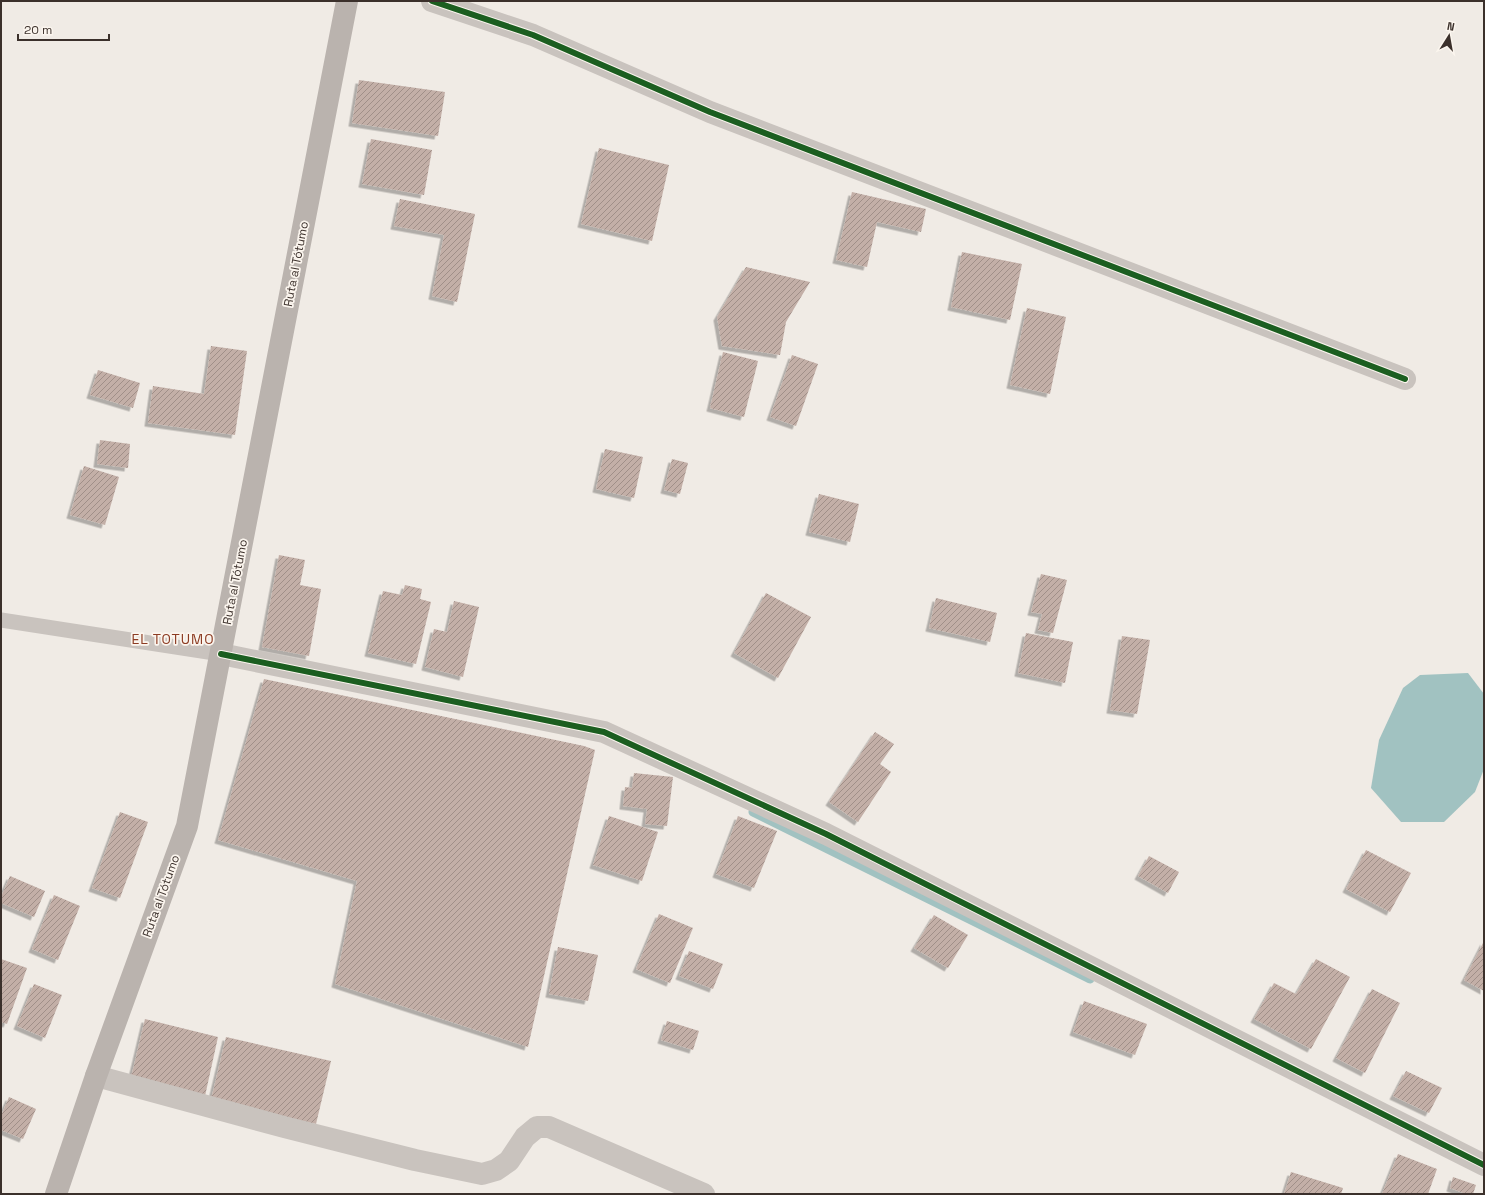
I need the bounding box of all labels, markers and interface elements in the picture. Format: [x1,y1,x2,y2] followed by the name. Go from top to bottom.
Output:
[18,16,109,42] scale bar
[1429,16,1469,56] north arrow
[1446,19,1456,34] text: N
[24,22,52,38] text: 20 m
[280,220,312,308] street label: Ruta al Tótumo
[219,538,251,626] street label: Ruta al Tótumo
[131,630,215,648] district label: EL TOTUMO
[139,853,183,939] street label: Ruta al Tótumo

